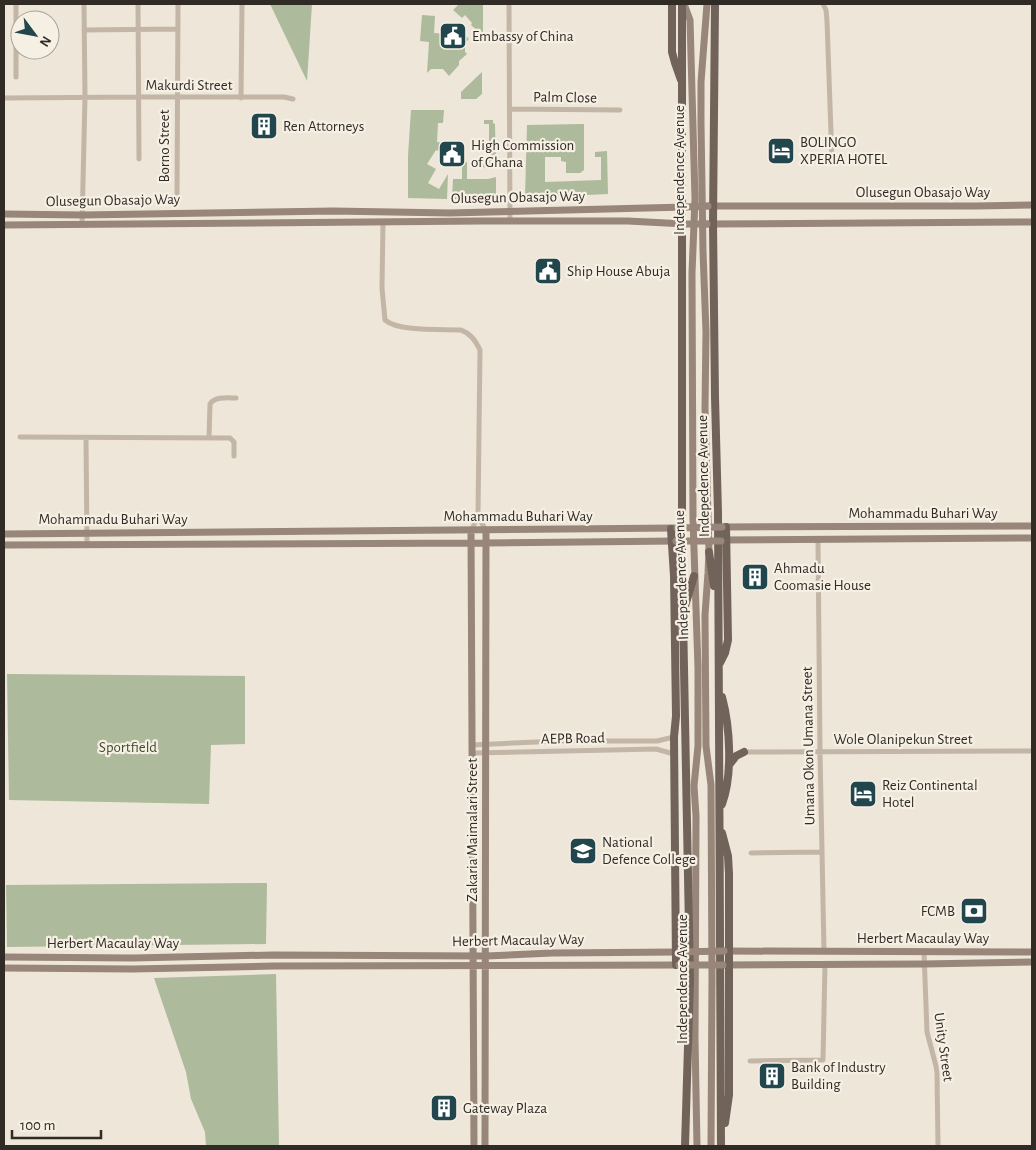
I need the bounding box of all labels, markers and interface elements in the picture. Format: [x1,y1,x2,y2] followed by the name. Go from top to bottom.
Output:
[10,10,60,60] north arrow
[438,21,468,51] public building icon: Embassy of China
[472,29,574,44] place label: Embassy of China
[37,34,54,49] text: N
[146,78,233,93] street label: Makurdi Street
[533,89,597,106] street label: Palm Close
[672,105,687,235] street label: Independence Avenue
[157,109,172,182] street label: Borno Street
[249,111,279,141] building icon: Ren Attorneys
[283,119,364,134] place label: Ren Attorneys
[800,135,888,167] place label: BOLINGO XPERIA HOTEL
[766,136,796,166] hotel icon: BOLINGO XPERIA HOTEL
[471,138,574,170] place label: High Commission of Ghana
[437,139,467,169] public building icon: High Commission of Ghana
[856,185,991,200] street label: Olusegun Obasajo Way
[451,189,586,206] street label: Olusegun Obasajo Way
[46,192,181,209] street label: Olusegun Obasajo Way
[533,256,563,286] public building icon: Ship House Abuja
[567,264,670,279] place label: Ship House Abuja
[695,415,712,537] street label: Indepedence Avenue
[848,506,998,521] street label: Mohammadu Buhari Way
[443,509,593,524] street label: Mohammadu Buhari Way
[672,510,691,640] street label: Independence Avenue
[38,512,188,527] street label: Mohammadu Buhari Way
[774,561,871,593] place label: Ahmadu Coomasie House
[740,562,770,592] building icon: Ahmadu Coomasie House
[800,666,817,826] street label: Umana Okon Umana Street
[541,730,605,747] street label: AEPB Road
[834,732,973,747] street label: Wole Olanipekun Street
[99,740,157,755] park label: Sportfield
[465,758,480,902] street label: Zakaria Maimalari Street
[882,778,978,810] place label: Reiz Continental Hotel
[848,779,878,809] hotel icon: Reiz Continental Hotel
[602,835,696,867] place label: National Defence College
[568,836,598,866] school or university icon: National Defence College
[959,896,989,926] bank icon: FCMB
[921,904,955,919] place label: FCMB
[675,914,690,1044] street label: Independence Avenue
[857,931,990,946] street label: Herbert Macaulay Way
[452,932,585,949] street label: Herbert Macaulay Way
[47,936,180,951] street label: Herbert Macaulay Way
[931,1012,956,1083] street label: Unity Street
[791,1060,886,1092] place label: Bank of Industry Building
[757,1061,787,1091] building icon: Bank of Industry Building
[429,1093,459,1123] building icon: Gateway Plaza
[463,1101,547,1116] place label: Gateway Plaza
[12,1108,101,1140] scale bar
[20,1118,55,1133] text: 100 m

